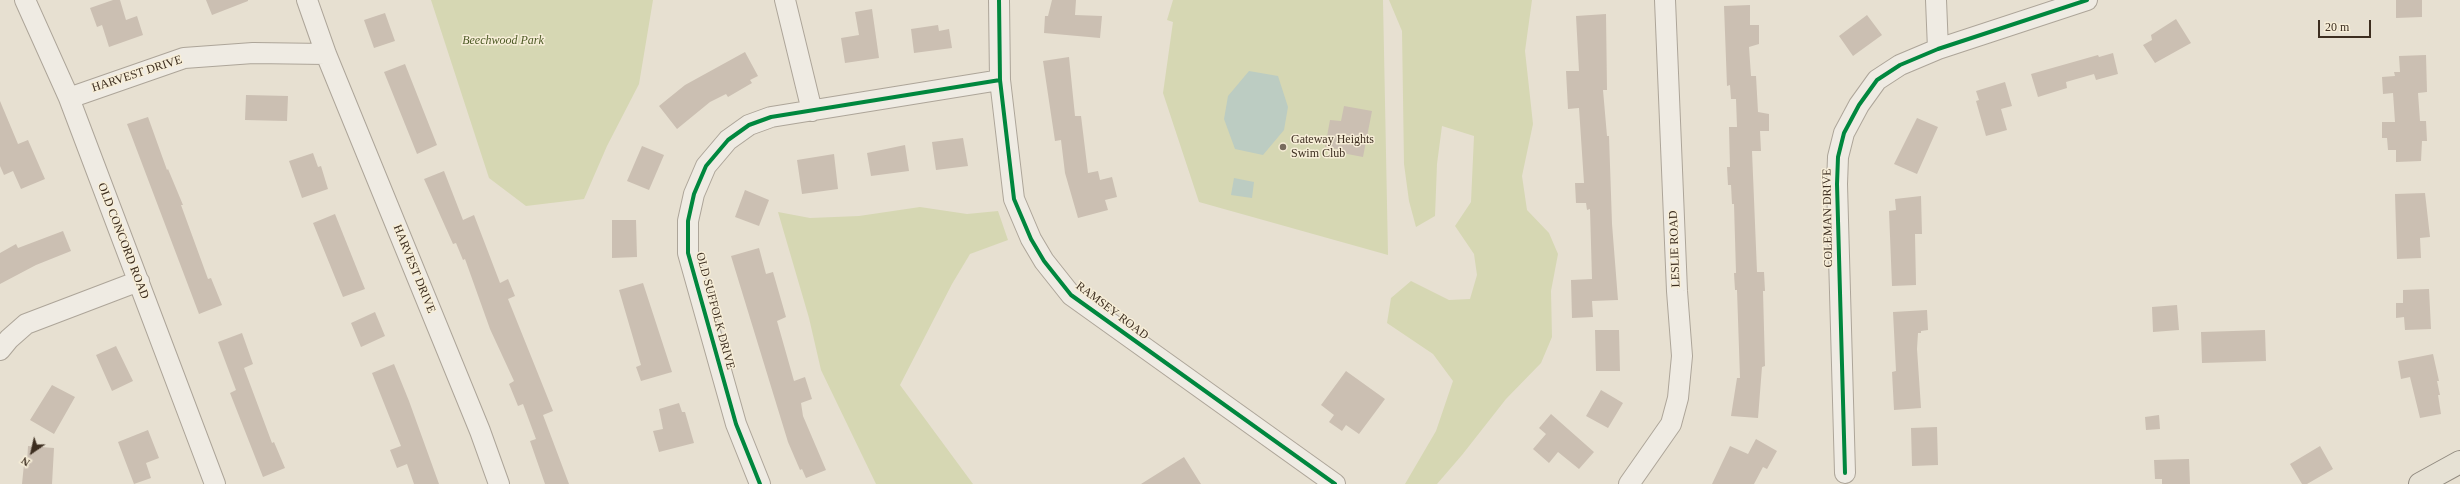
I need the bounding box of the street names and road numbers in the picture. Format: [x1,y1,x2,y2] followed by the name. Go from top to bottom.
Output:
[90,53,184,95] street label: HARVEST DRIVE
[1820,168,1836,268] street label: COLEMAN DRIVE
[94,181,152,301] street label: OLD CONCORD ROAD
[1666,210,1684,288] street label: LESLIE ROAD
[390,223,438,315] street label: HARVEST DRIVE
[692,251,738,371] street label: OLD SUFFOLK DRIVE
[1073,279,1151,343] street label: RAMSEY ROAD

